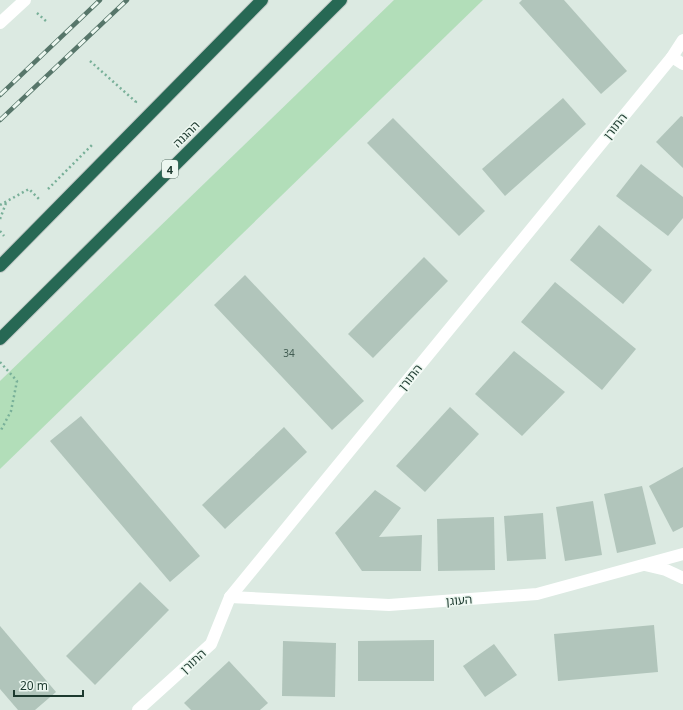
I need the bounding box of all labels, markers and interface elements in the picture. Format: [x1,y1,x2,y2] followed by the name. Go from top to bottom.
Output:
[599,109,631,143] street label: התורן
[169,117,203,151] street label: ההגנה
[162,160,178,178] road number: 4
[283,346,295,360] house number: 34
[394,360,426,394] street label: התורן
[445,591,473,609] street label: העוגן
[176,645,210,677] street label: התורן
[14,672,83,698] scale bar
[20,677,48,694] text: 20 m

